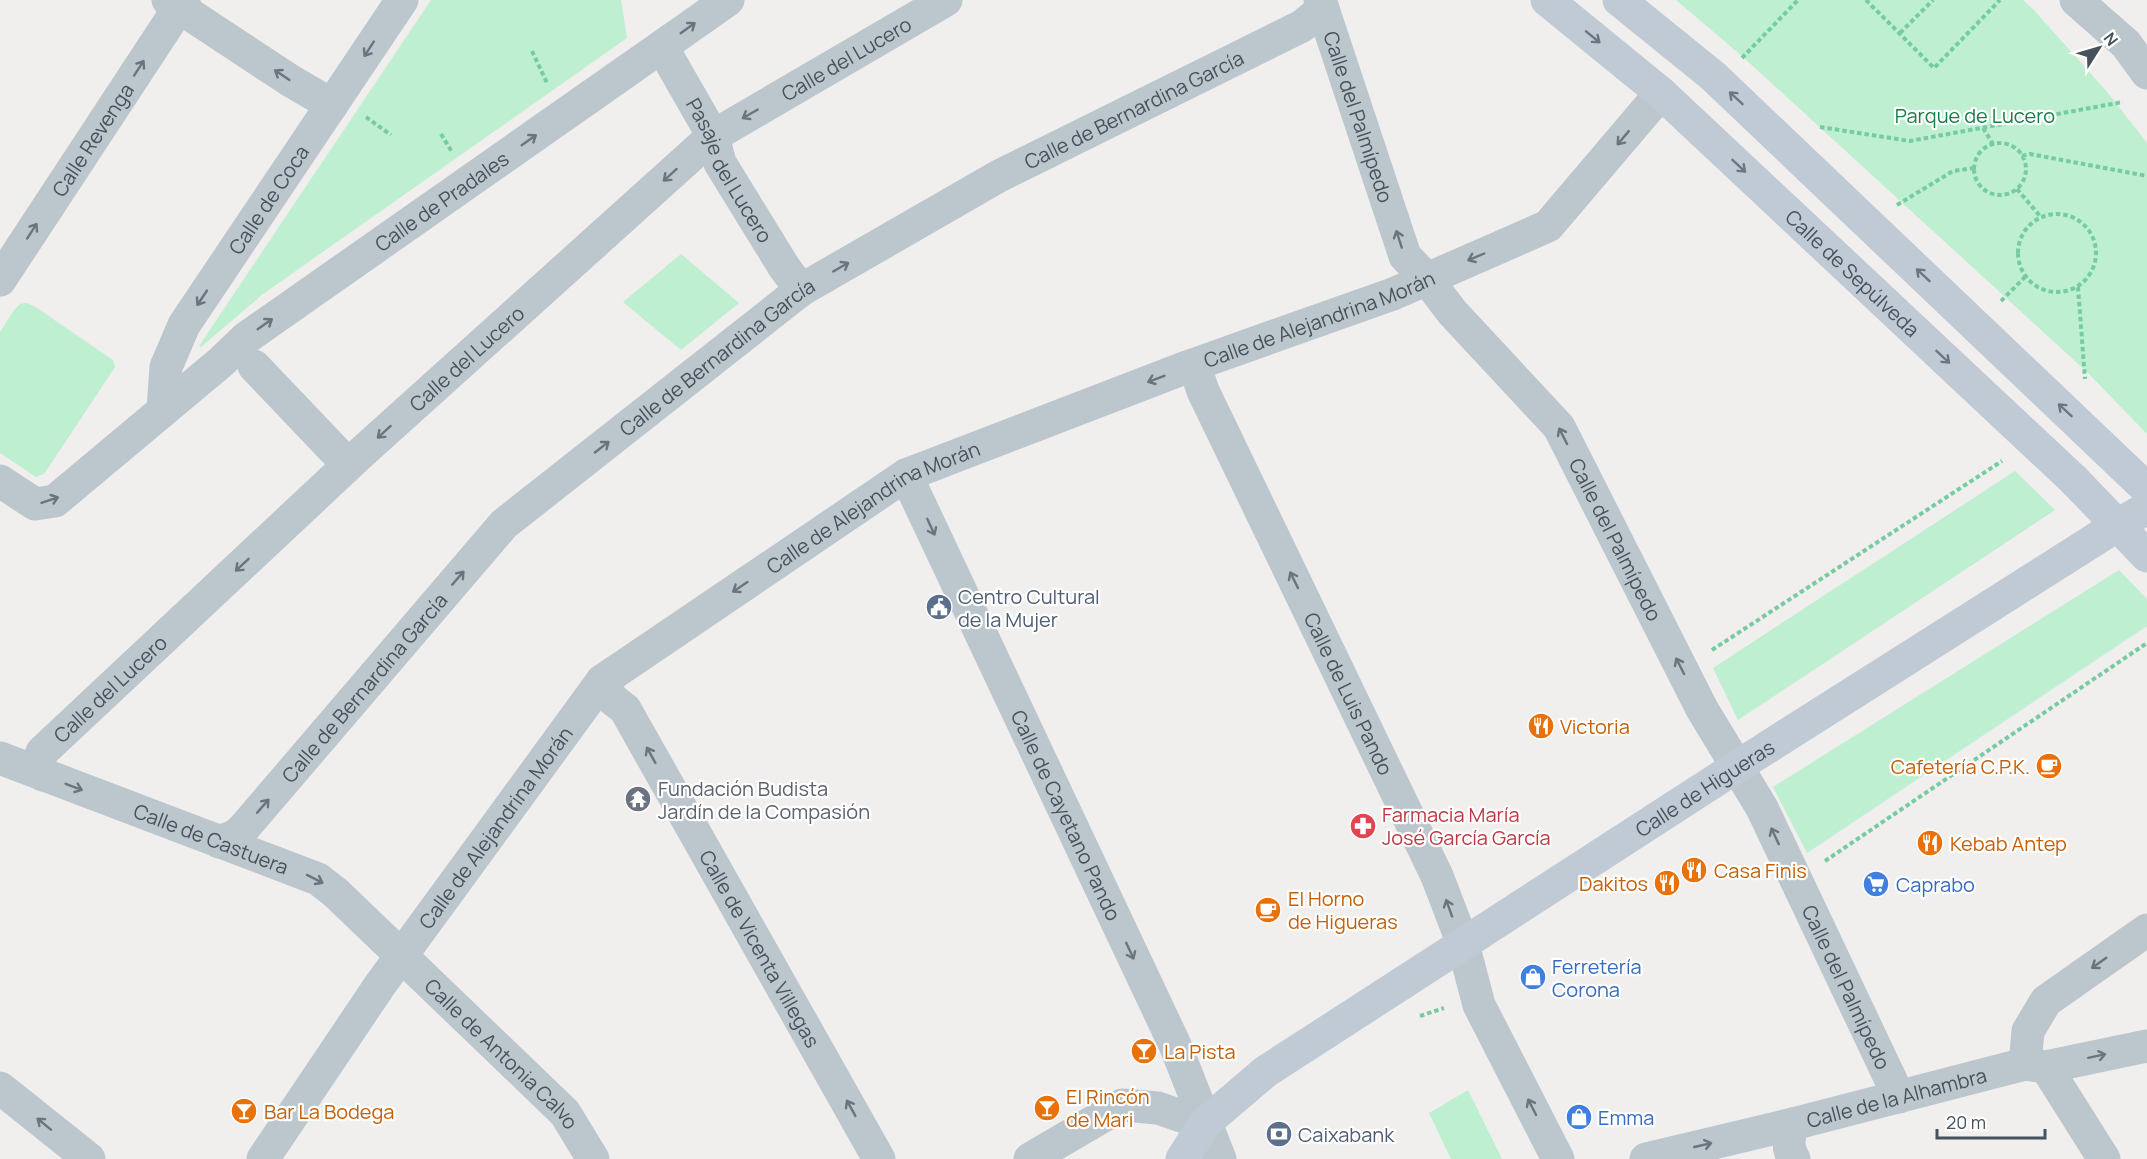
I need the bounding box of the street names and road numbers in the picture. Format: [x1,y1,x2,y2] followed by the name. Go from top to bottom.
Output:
[776,10,916,107] street label: Calle del Lucero
[1318,28,1400,206] street label: Calle del Palmípedo
[1019,44,1248,175] street label: Calle de Bernardina García
[45,78,139,202] street label: Calle Revenga
[680,93,779,248] street label: Pasaje del Lucero
[222,139,315,259] street label: Calle de Coca
[369,145,514,257] street label: Calle de Pradales
[1780,203,1926,342] street label: Calle de Sepúlveda
[1200,264,1439,374] street label: Calle de Alejandrina Morán
[613,272,819,442] street label: Calle de Bernardina García
[403,299,530,417] street label: Calle del Lucero
[761,434,983,580] street label: Calle de Alejandrina Morán
[1563,453,1669,625] street label: Calle del Palmípedo
[275,587,453,788] street label: Calle de Bernardina García
[1298,608,1400,780] street label: Calle de Luis Pando
[47,629,173,748] street label: Calle del Lucero
[1005,705,1128,925] street label: Calle de Cayetano Pando
[412,721,578,934] street label: Calle de Alejandrina Morán
[1630,733,1779,843] street label: Calle de Higueras
[130,797,292,880] street label: Calle de Castuera
[694,845,827,1052] street label: Calle de Vicenta Villegas
[1796,900,1897,1074] street label: Calle del Palmípedo
[419,972,585,1134] street label: Calle de Antonia Calvo
[1804,1061,1989,1133] street label: Calle de la Alhambra

